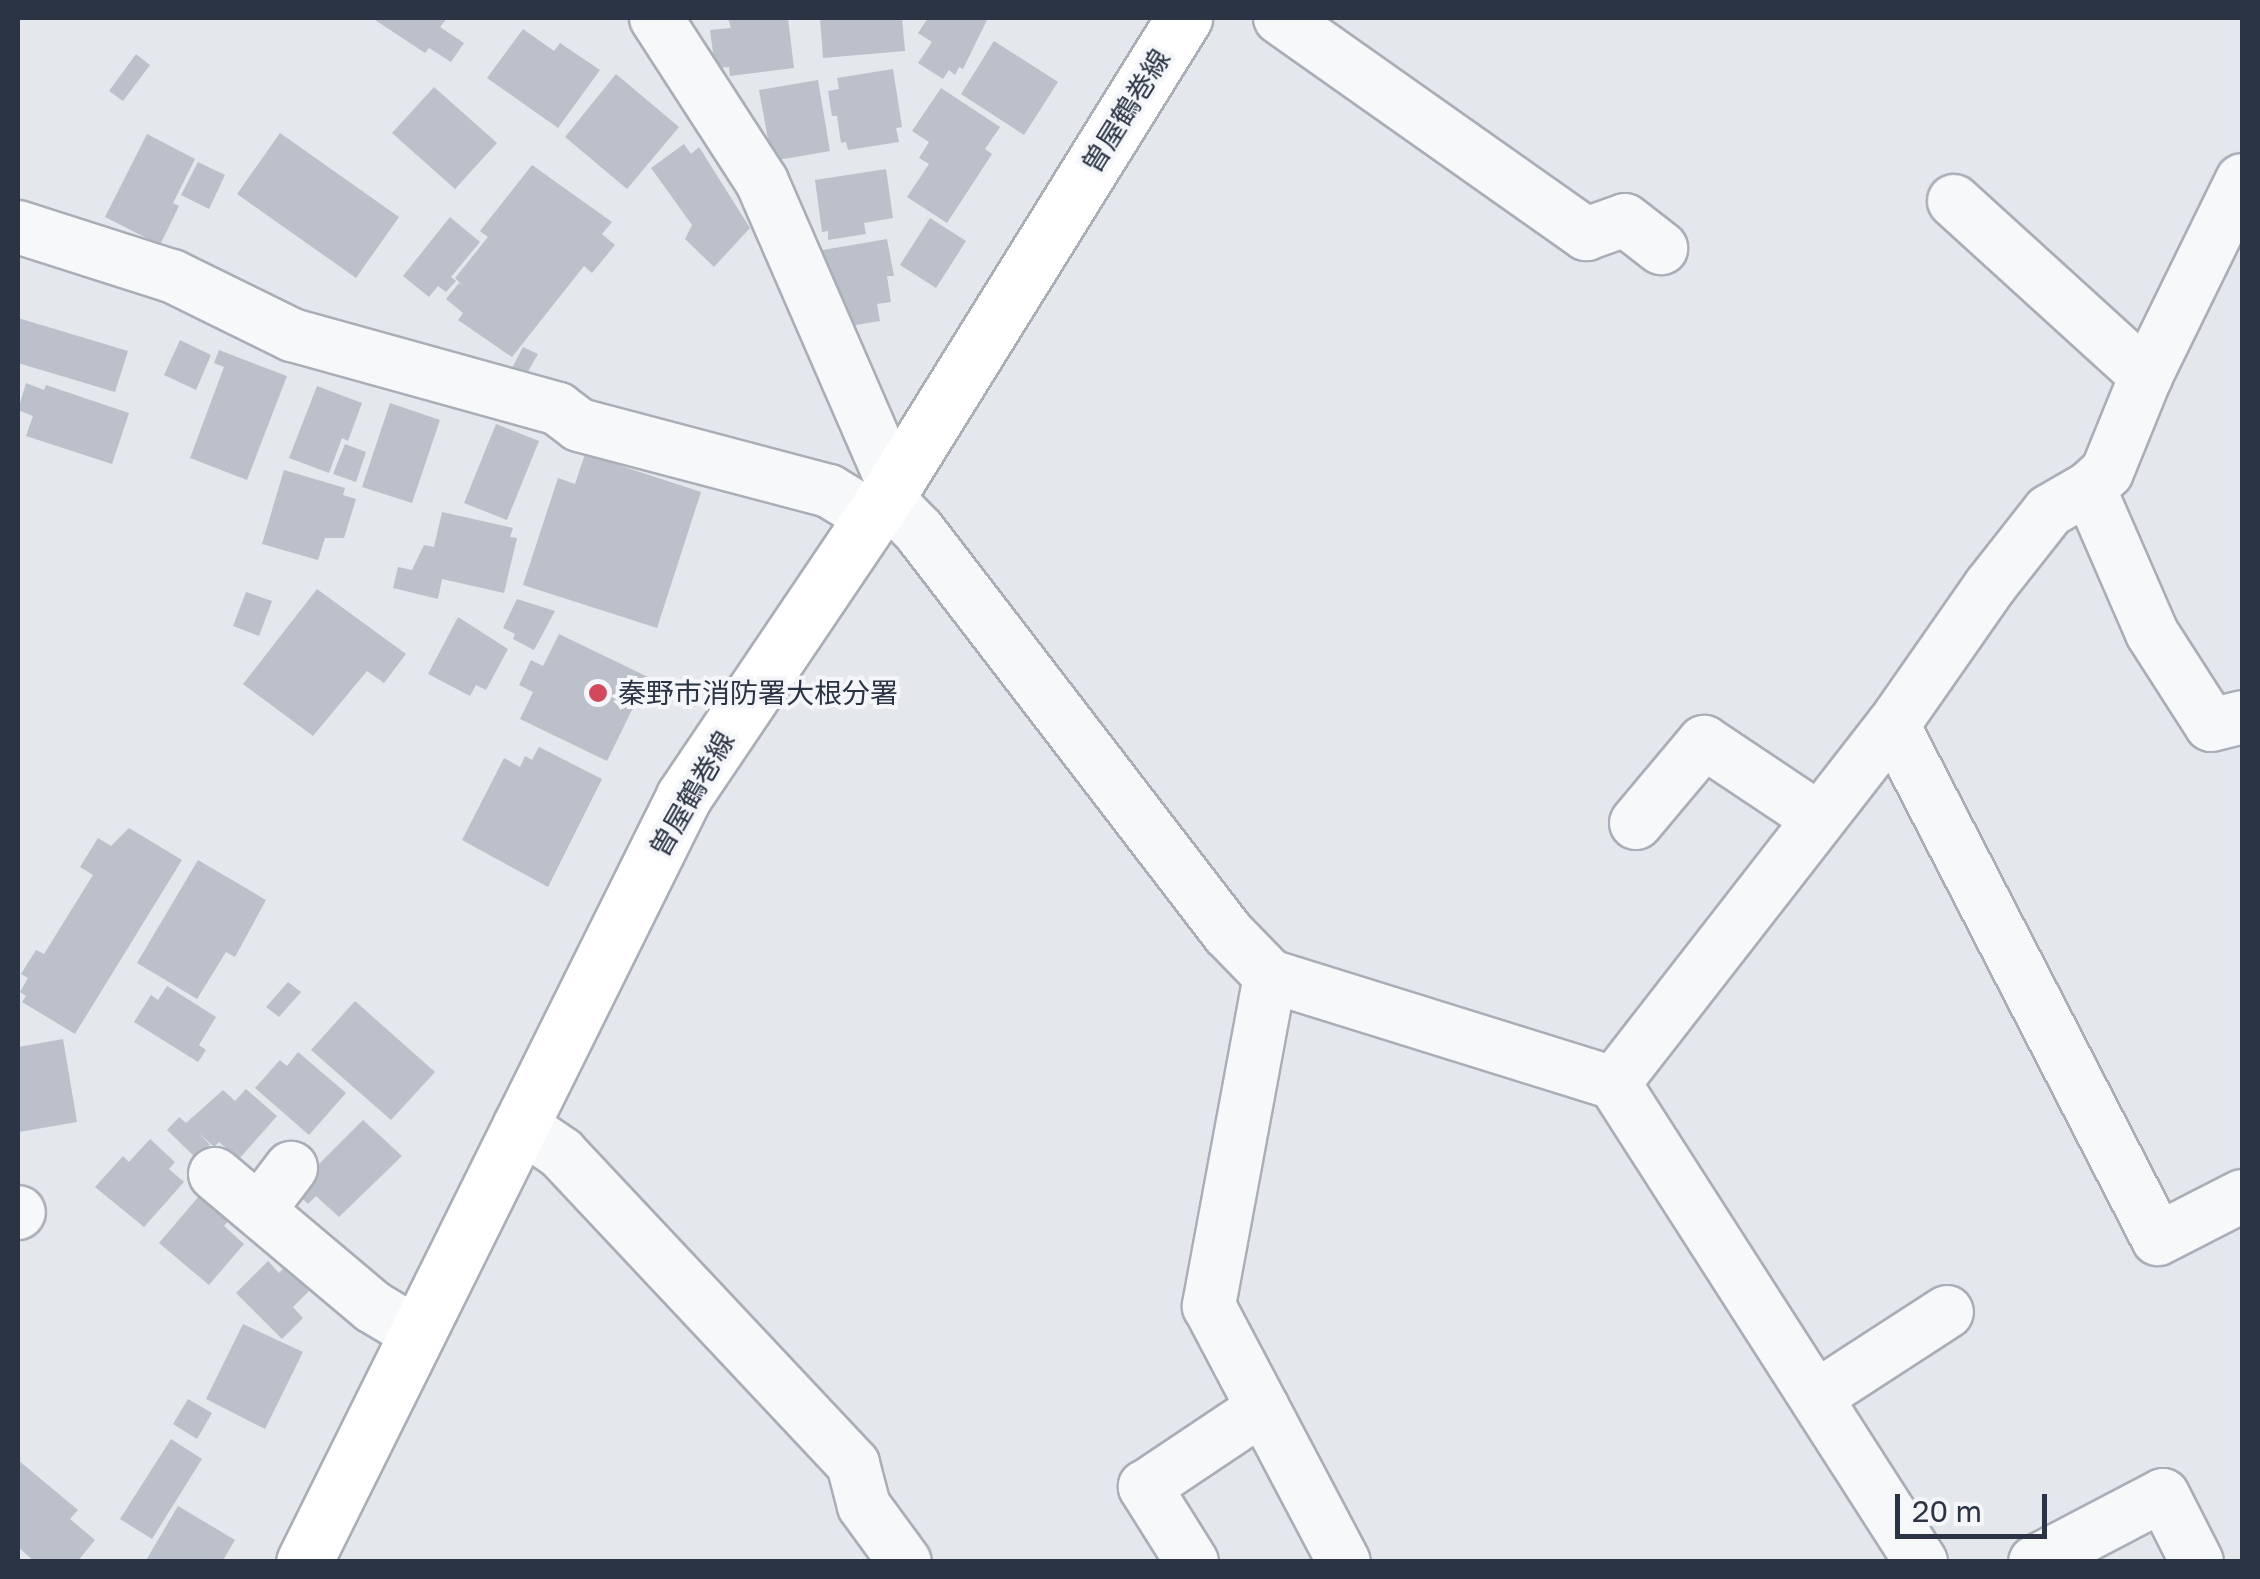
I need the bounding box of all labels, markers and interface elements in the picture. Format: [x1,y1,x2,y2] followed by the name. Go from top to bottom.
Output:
[1075,43,1177,179] street label: 曽屋鶴巻線
[618,676,898,710] place label: 秦野市消防署大根分署
[587,682,609,704] marker: 秦野市消防署大根分署
[642,725,742,863] street label: 曽屋鶴巻線
[1900,1474,2052,1536] scale bar
[1912,1493,1982,1529] text: 20 m

